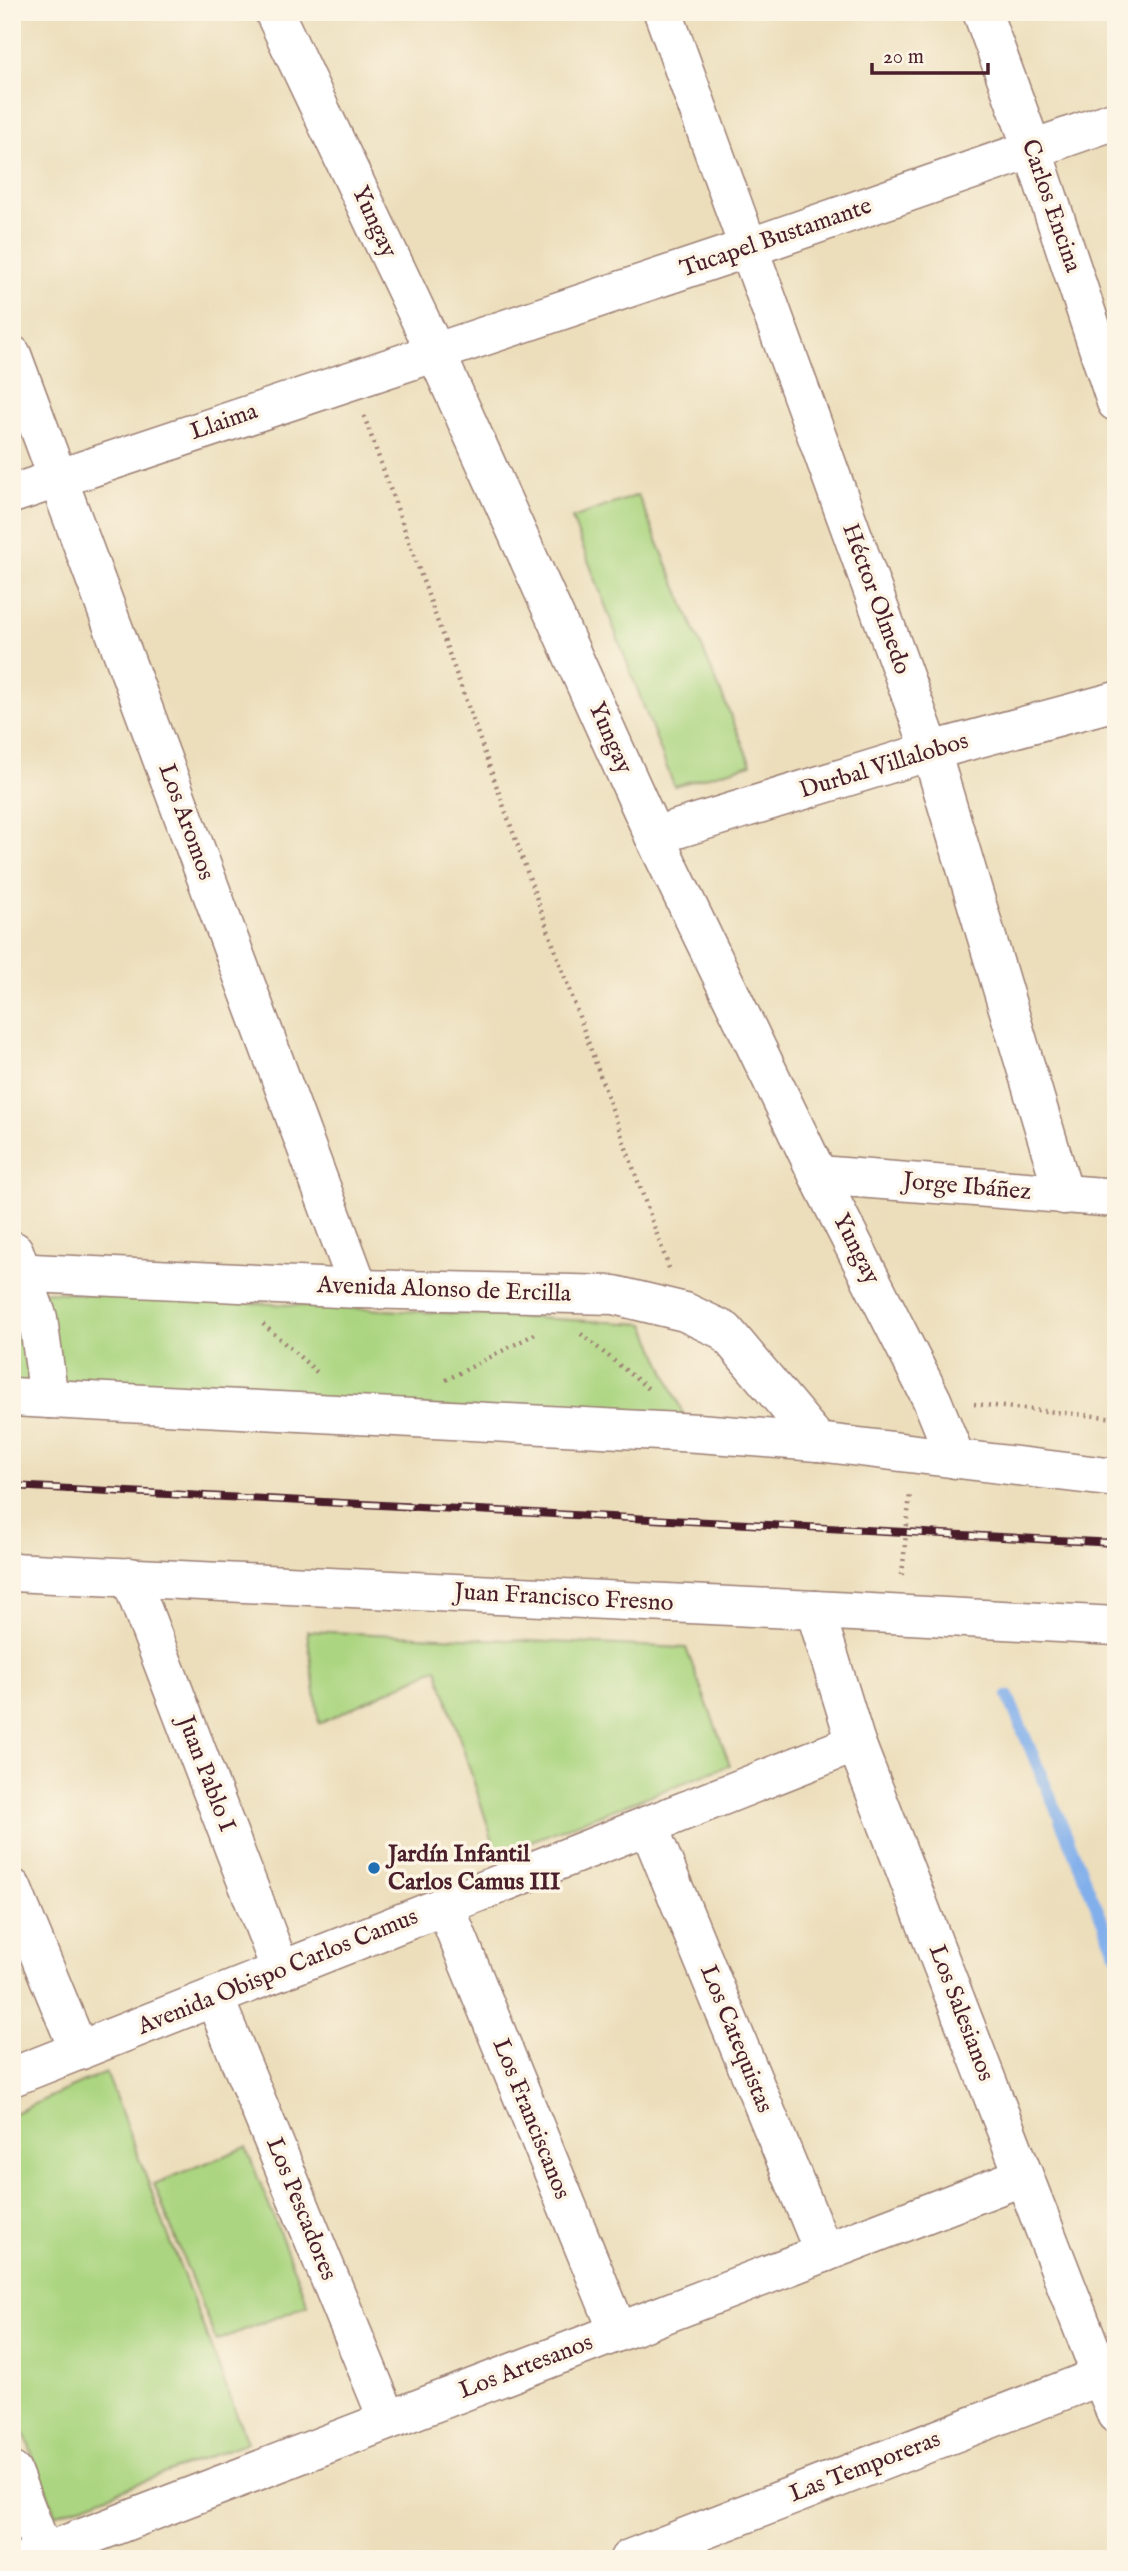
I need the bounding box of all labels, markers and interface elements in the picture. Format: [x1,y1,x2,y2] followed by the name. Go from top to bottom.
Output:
[872,32,988,76] scale bar
[883,44,924,71] text: 20 m
[1014,135,1088,277] street label: Carlos Encina
[344,181,404,263] street label: Yungay
[676,191,876,285] street label: Tucapel Bustamante
[186,396,262,448] street label: Llaima
[834,519,918,679] street label: Héctor Olmedo
[580,697,640,779] street label: Yungay
[796,726,972,806] street label: Durbal Villalobos
[151,760,221,884] street label: Los Aromos
[899,1166,1032,1208] street label: Jorge Ibáñez
[825,1208,887,1290] street label: Yungay
[315,1270,572,1310] street label: Avenida Alonso de Ercilla
[451,1577,674,1619] street label: Juan Francisco Fresno
[169,1709,242,1836] street label: Juan Pablo I
[385,1839,561,1898] place label: Jardín Infantil Carlos Camus III
[366,1860,382,1876] marker: Jardín Infantil Carlos Camus III
[132,1902,423,2043] street label: Avenida Obispo Carlos Camus
[921,1940,1001,2086] street label: Los Salesianos
[692,1960,780,2118] street label: Los Catequistas
[485,2034,577,2204] street label: Los Franciscanos
[258,2133,344,2285] street label: Los Pescadores
[455,2327,597,2407] street label: Los Artesanos
[785,2424,945,2510] street label: Las Temporeras

